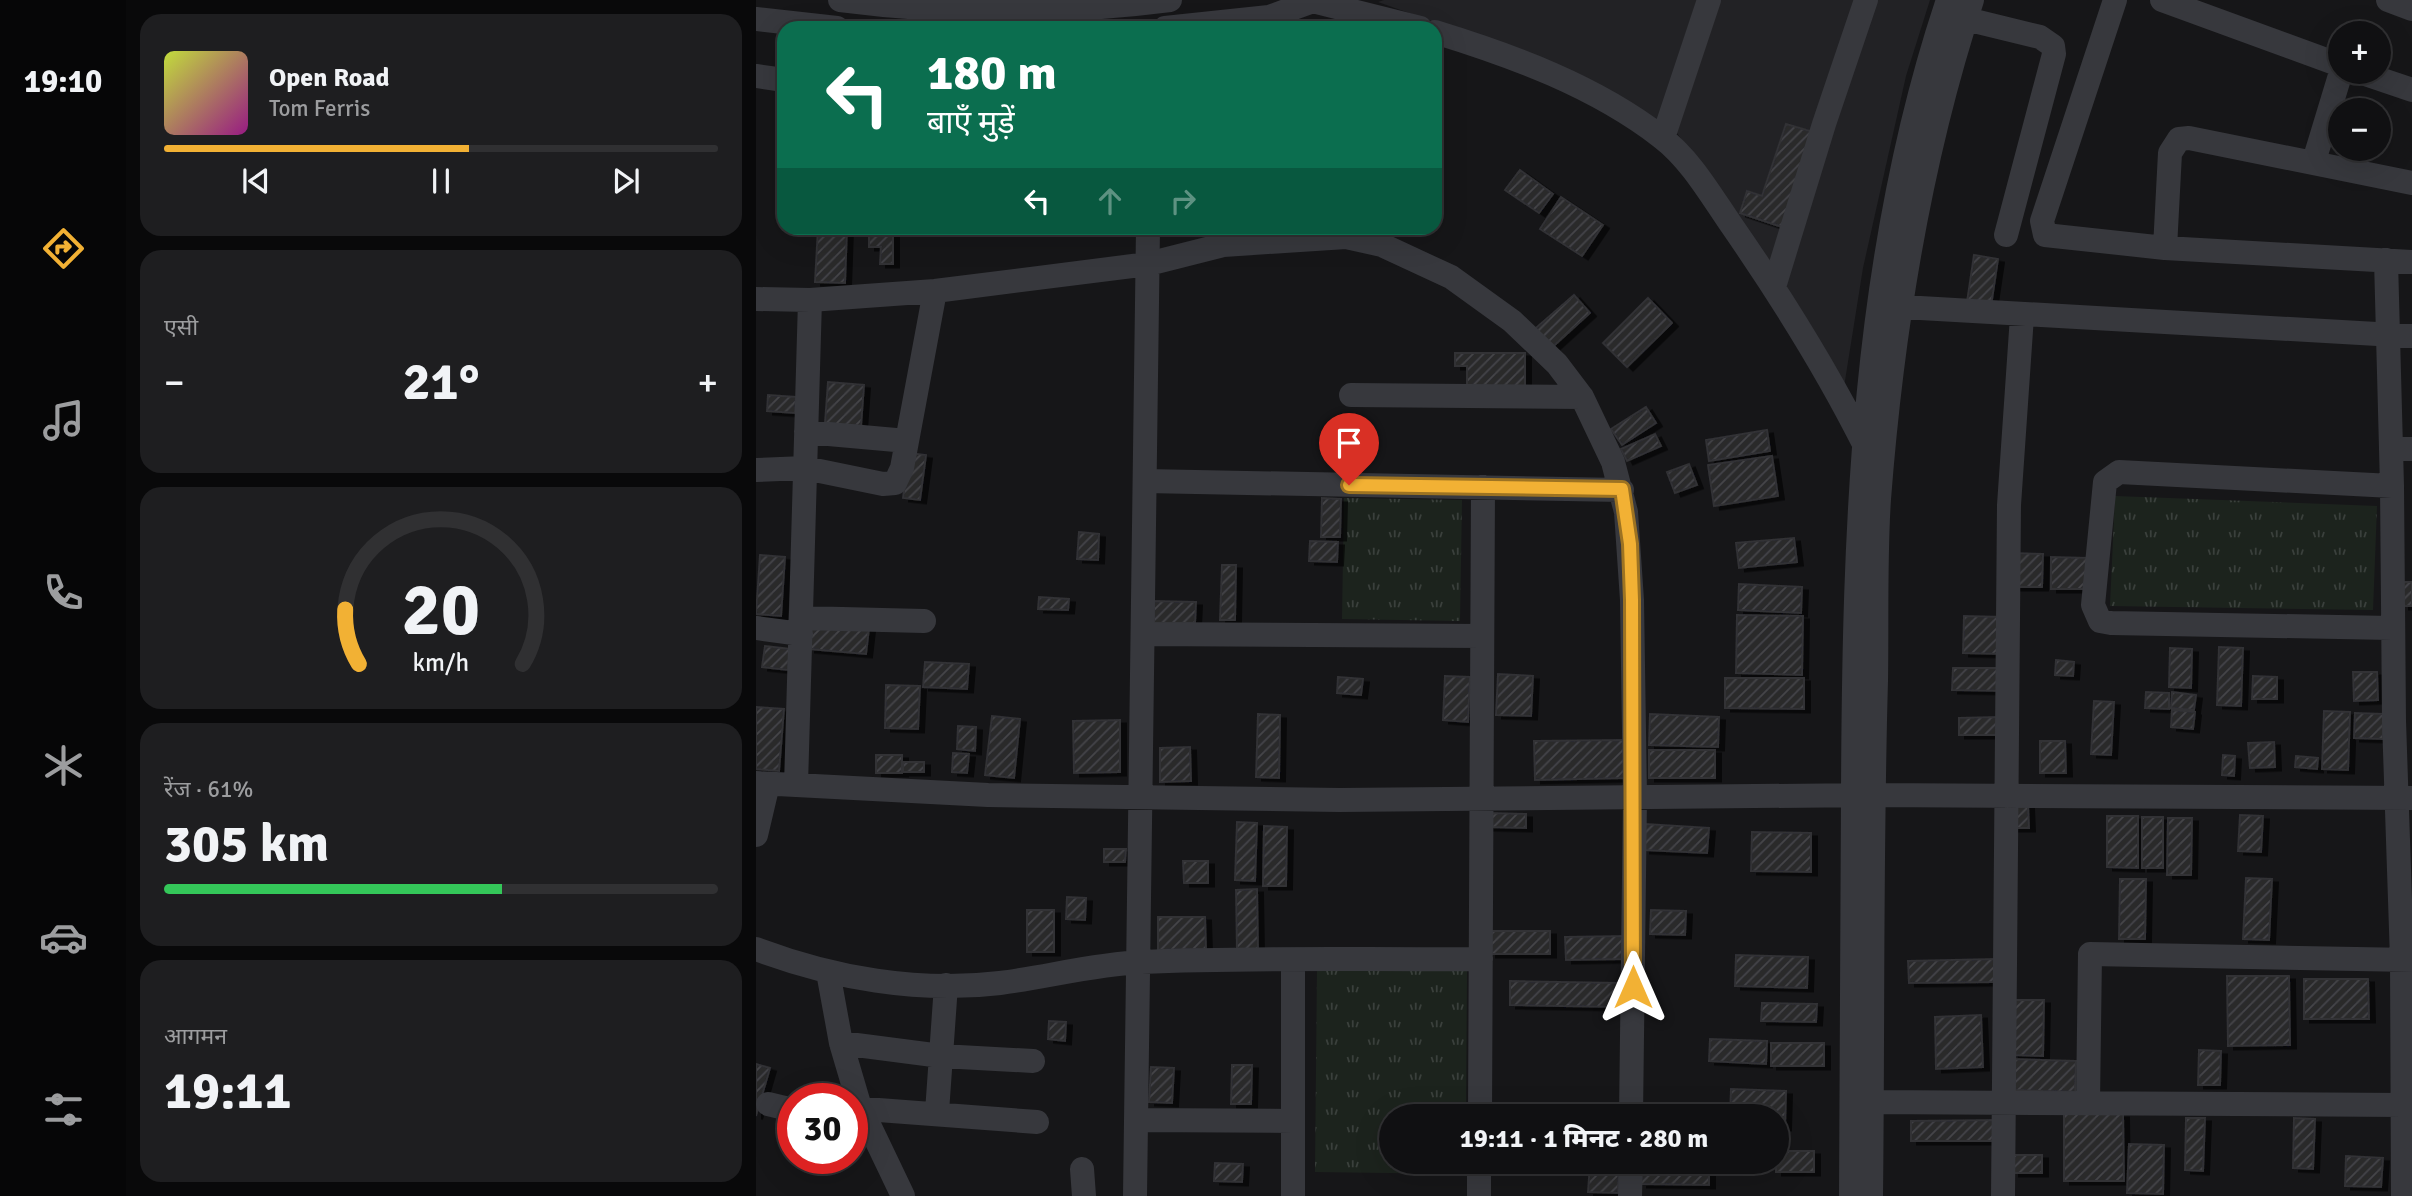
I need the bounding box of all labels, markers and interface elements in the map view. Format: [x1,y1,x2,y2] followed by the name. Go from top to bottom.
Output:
[2328,21,2391,161] map controls
[2328,21,2391,84] button: +
[927,43,1057,103] text: 180 m
[812,49,903,140] icon: left
[24,62,102,101] text: 19:10
[269,62,390,94] text: Open Road
[269,94,370,123] text: Tom Ferris
[2328,98,2391,161] button: −
[927,103,1015,142] text: बाएँ मुड़ें
[237,162,275,200] icon: previous
[422,162,460,200] icon: pause
[607,162,645,200] icon: next
[1018,182,1056,220] icon: left
[1091,182,1129,220] icon: ahead
[1164,182,1202,220] icon: right
[39,224,88,273] icon: directions
[164,313,198,342] text: एसी
[403,350,479,414] text: 21°
[164,359,185,406] text: −
[697,359,718,406] text: +
[39,396,88,445] icon: music
[1319,413,1379,485] pin
[1330,424,1368,462] icon: arrive
[402,566,480,655] text: 20
[39,568,88,617] icon: phone
[413,647,469,678] text: km/h
[39,741,88,790] icon: climate
[164,775,253,804] text: रेंज · 61%
[164,812,329,876] text: 305 km
[39,913,88,962] icon: car
[1596,950,1670,1024] position arrow
[164,1022,227,1051] text: आगमन
[164,1059,292,1123] text: 19:11
[777,1083,868,1174] speed limit sign: 30
[39,1085,88,1134] icon: filters
[1460,1123,1708,1155] text: 19:11 · 1 मिनट · 280 m

